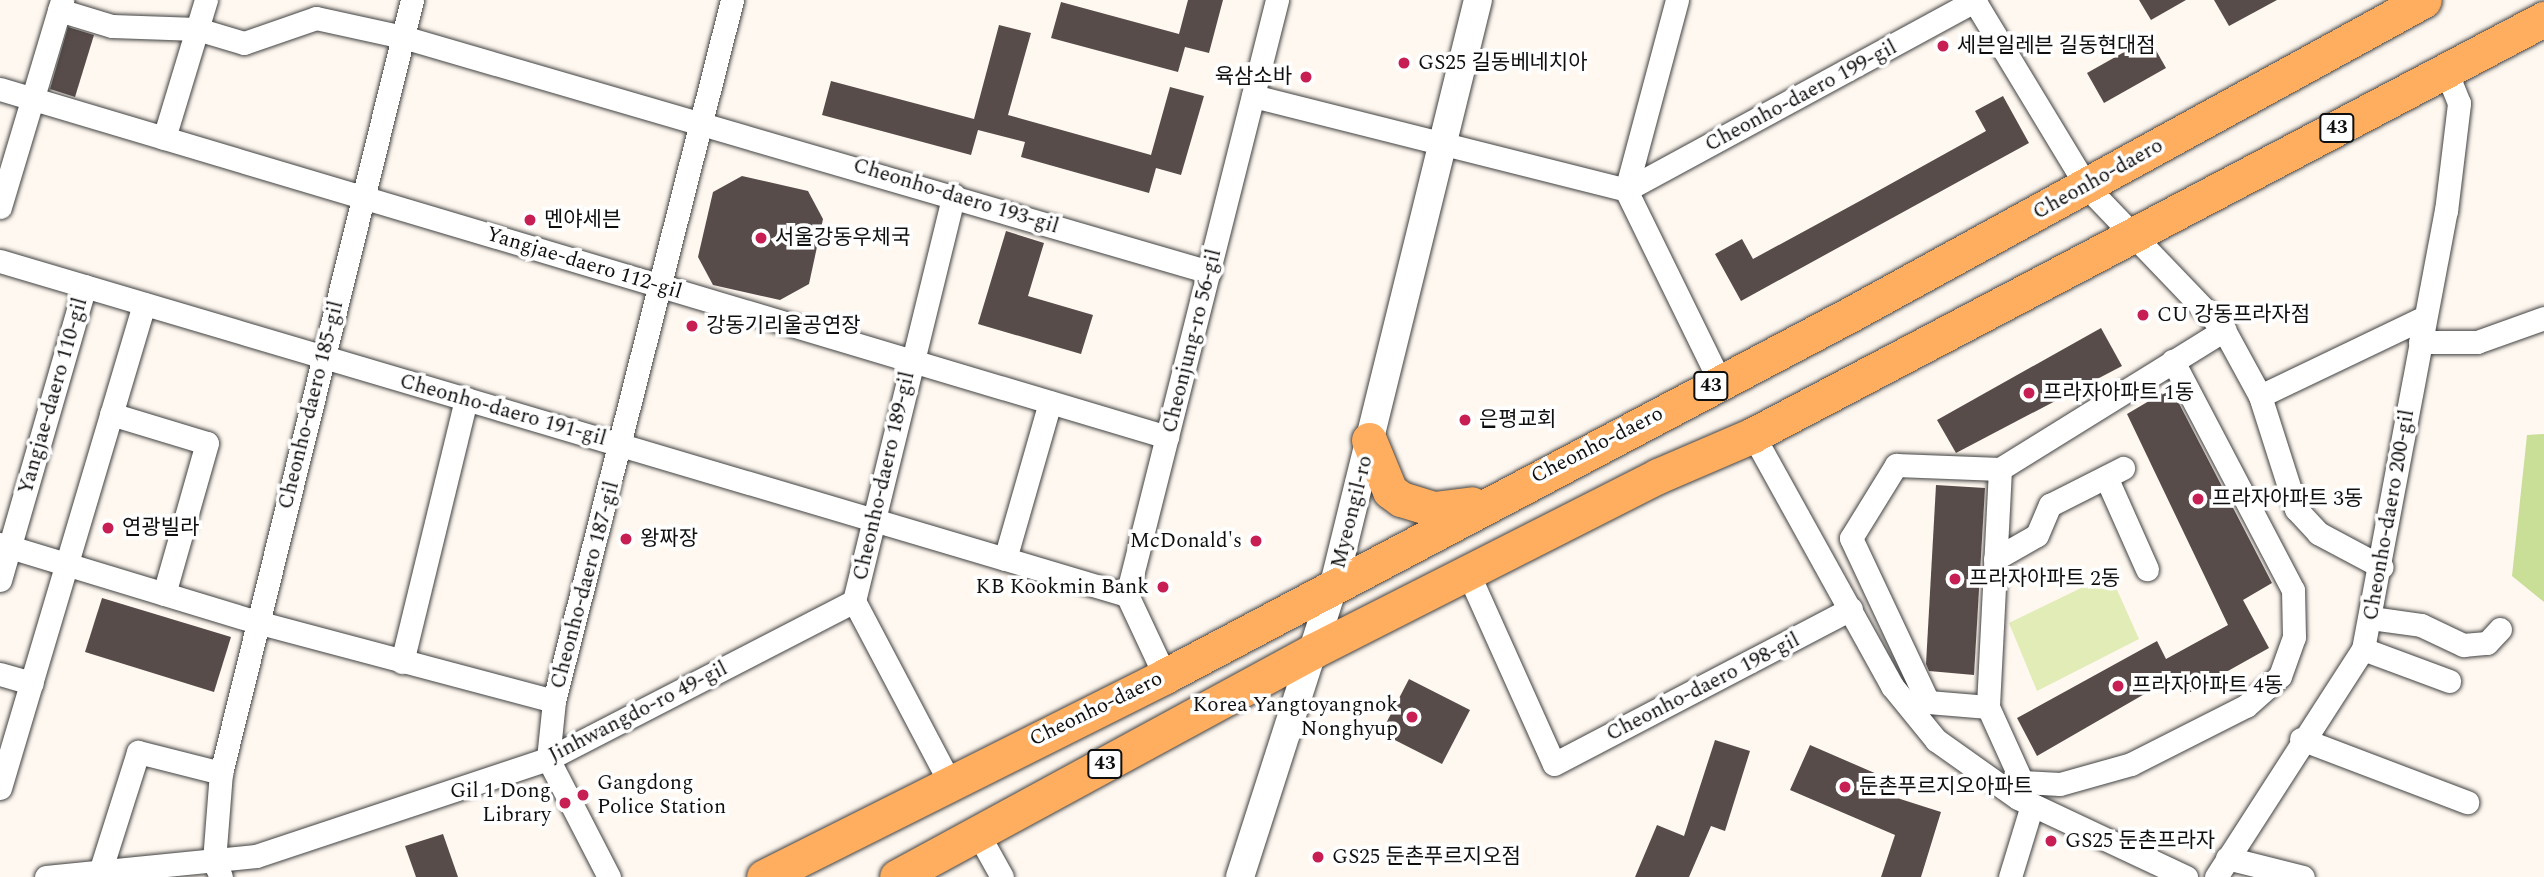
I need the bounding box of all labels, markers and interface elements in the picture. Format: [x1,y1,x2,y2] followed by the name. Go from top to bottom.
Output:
[1957,33,2155,59] place label: 세븐일레븐 길동현대점
[1701,35,1901,157] street label: Cheonho-daero 199-gil
[1935,38,1951,54] marker: 세븐일레븐 길동현대점
[1418,50,1587,76] place label: GS25 길동베네치아
[1396,55,1412,71] marker: GS25 길동베네치아
[1215,64,1292,90] place label: 육삼소바
[1298,69,1314,85] marker: 육삼소바
[2318,112,2356,144] road number: 43
[2029,133,2167,225] street label: Cheonho-daero
[850,153,1062,239] street label: Cheonho-daero 193-gil
[544,207,621,233] place label: 멘야세븐
[522,212,538,228] marker: 멘야세븐
[483,221,685,305] street label: Yangjae-daero 112-gil
[775,225,910,251] place label: 서울강동우체국
[753,230,769,246] marker: 서울강동우체국
[1157,246,1227,436] street label: Cheonjung-ro 56-gil
[13,295,93,497] street label: Yangjae-daero 110-gil
[273,298,349,512] street label: Cheonho-daero 185-gil
[2157,302,2310,328] place label: CU 강동프라자점
[2135,307,2151,323] marker: CU 강동프라자점
[706,313,861,339] place label: 강동기리울공연장
[684,318,700,334] marker: 강동기리울공연장
[397,368,609,452] street label: Cheonho-daero 191-gil
[848,369,920,583] street label: Cheonho-daero 189-gil
[1692,370,1730,402] road number: 43
[2043,380,2194,406] place label: 프라자아파트 1동
[2021,385,2037,401] marker: 프라자아파트 1동
[1527,401,1667,489] street label: Cheonho-daero
[1479,407,1556,433] place label: 은평교회
[2358,408,2420,622] street label: Cheonho-daero 200-gil
[1457,412,1473,428] marker: 은평교회
[1326,453,1378,571] street label: Myeongil-ro
[545,479,625,691] street label: Cheonho-daero 187-gil
[2212,486,2363,512] place label: 프라자아파트 3동
[2190,491,2206,507] marker: 프라자아파트 3동
[122,515,199,541] place label: 연광빌라
[100,520,116,536] marker: 연광빌라
[640,526,698,552] place label: 왕짜장
[1130,528,1242,554] place label: McDonald's
[618,531,634,547] marker: 왕짜장
[1248,533,1264,549] marker: McDonald's
[1969,566,2120,592] place label: 프라자아파트 2동
[1947,571,1963,587] marker: 프라자아파트 2동
[976,574,1149,600] place label: KB Kookmin Bank
[1155,579,1171,595] marker: KB Kookmin Bank
[1602,627,1804,747] street label: Cheonho-daero 198-gil
[544,656,732,768] street label: Jinhwangdo-ro 49-gil
[1025,666,1167,752] street label: Cheonho-daero
[2132,673,2283,699] place label: 프라자아파트 4동
[2110,678,2126,694] marker: 프라자아파트 4동
[1193,692,1398,742] place label: Korea Yangtoyangnok Nonghyup
[1404,709,1420,725] marker: Korea Yangtoyangnok Nonghyup
[1086,748,1124,779] road number: 43
[597,770,726,820] place label: Gangdong Police Station
[1859,774,2033,800] place label: 둔촌푸르지오아파트
[450,778,551,828] place label: Gil 1 Dong Library
[1837,779,1853,795] marker: 둔촌푸르지오아파트
[575,787,591,803] marker: Gangdong Police Station
[557,795,573,811] marker: Gil 1 Dong Library
[2065,828,2215,854] place label: GS25 둔촌프라자
[2043,833,2059,849] marker: GS25 둔촌프라자
[1332,844,1521,870] place label: GS25 둔촌푸르지오점
[1310,849,1326,865] marker: GS25 둔촌푸르지오점

